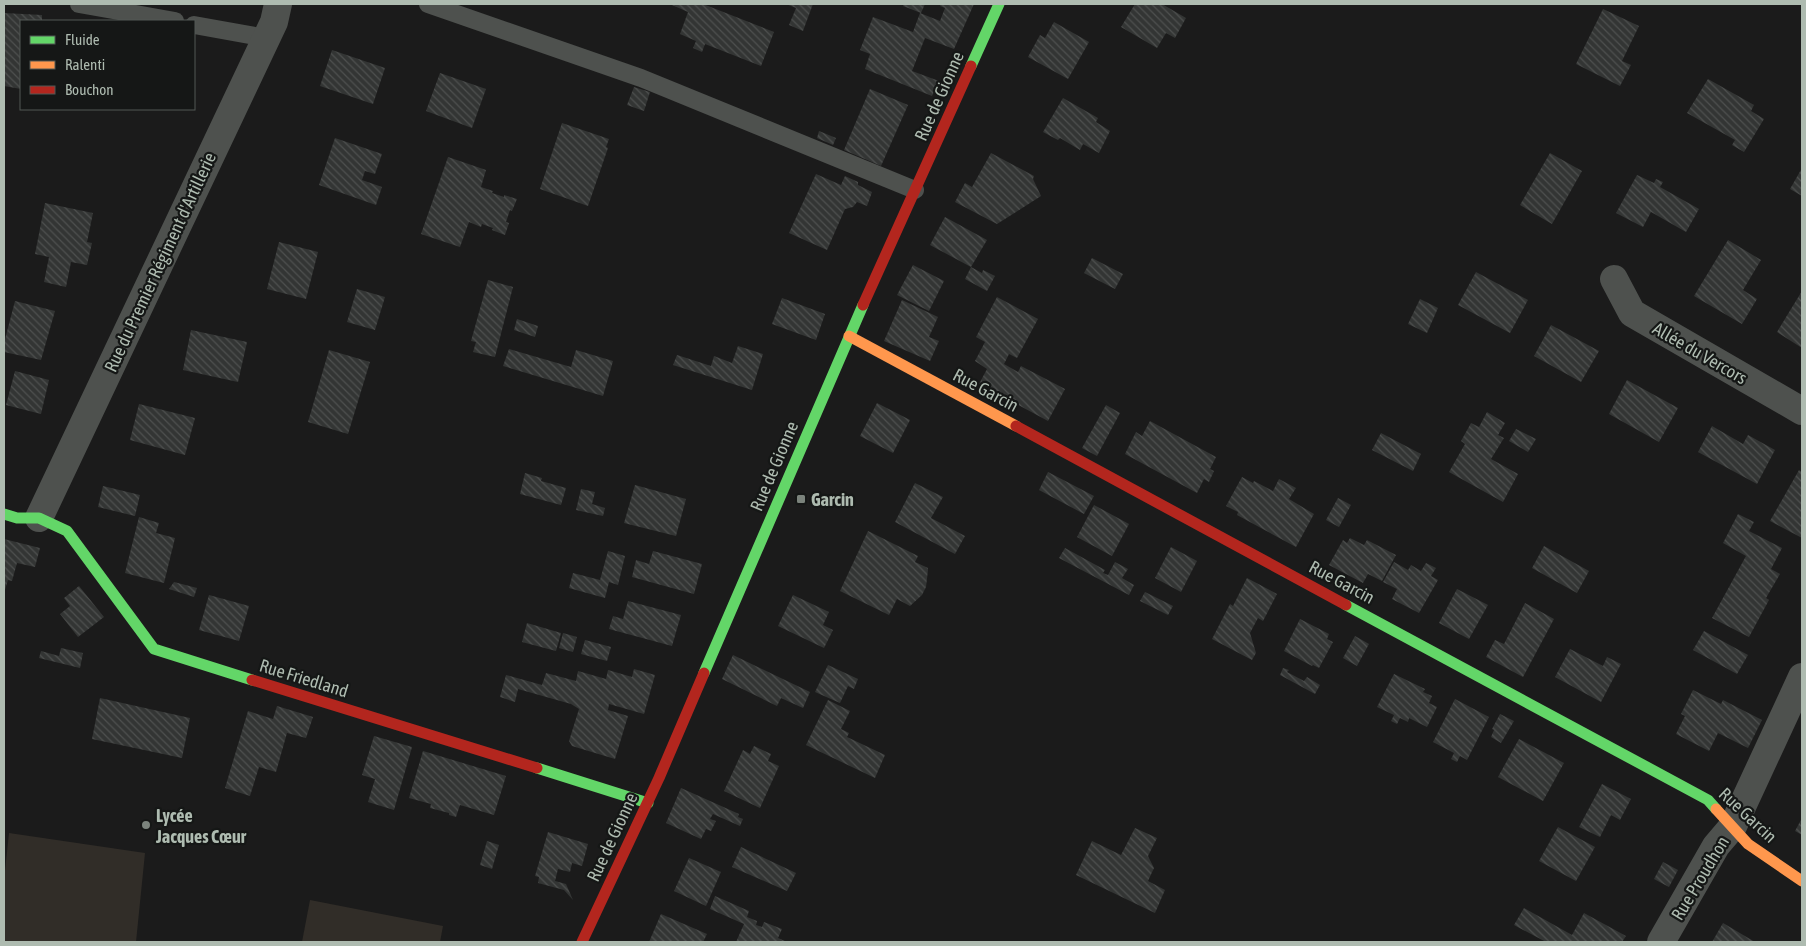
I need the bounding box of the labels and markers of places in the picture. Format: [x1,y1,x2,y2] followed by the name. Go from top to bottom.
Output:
[811,489,854,510] place label: Garcin
[795,493,807,505] marker: Garcin
[155,805,247,847] place label: Lycée Jacques Cœur
[140,819,152,831] marker: Lycée Jacques Cœur

